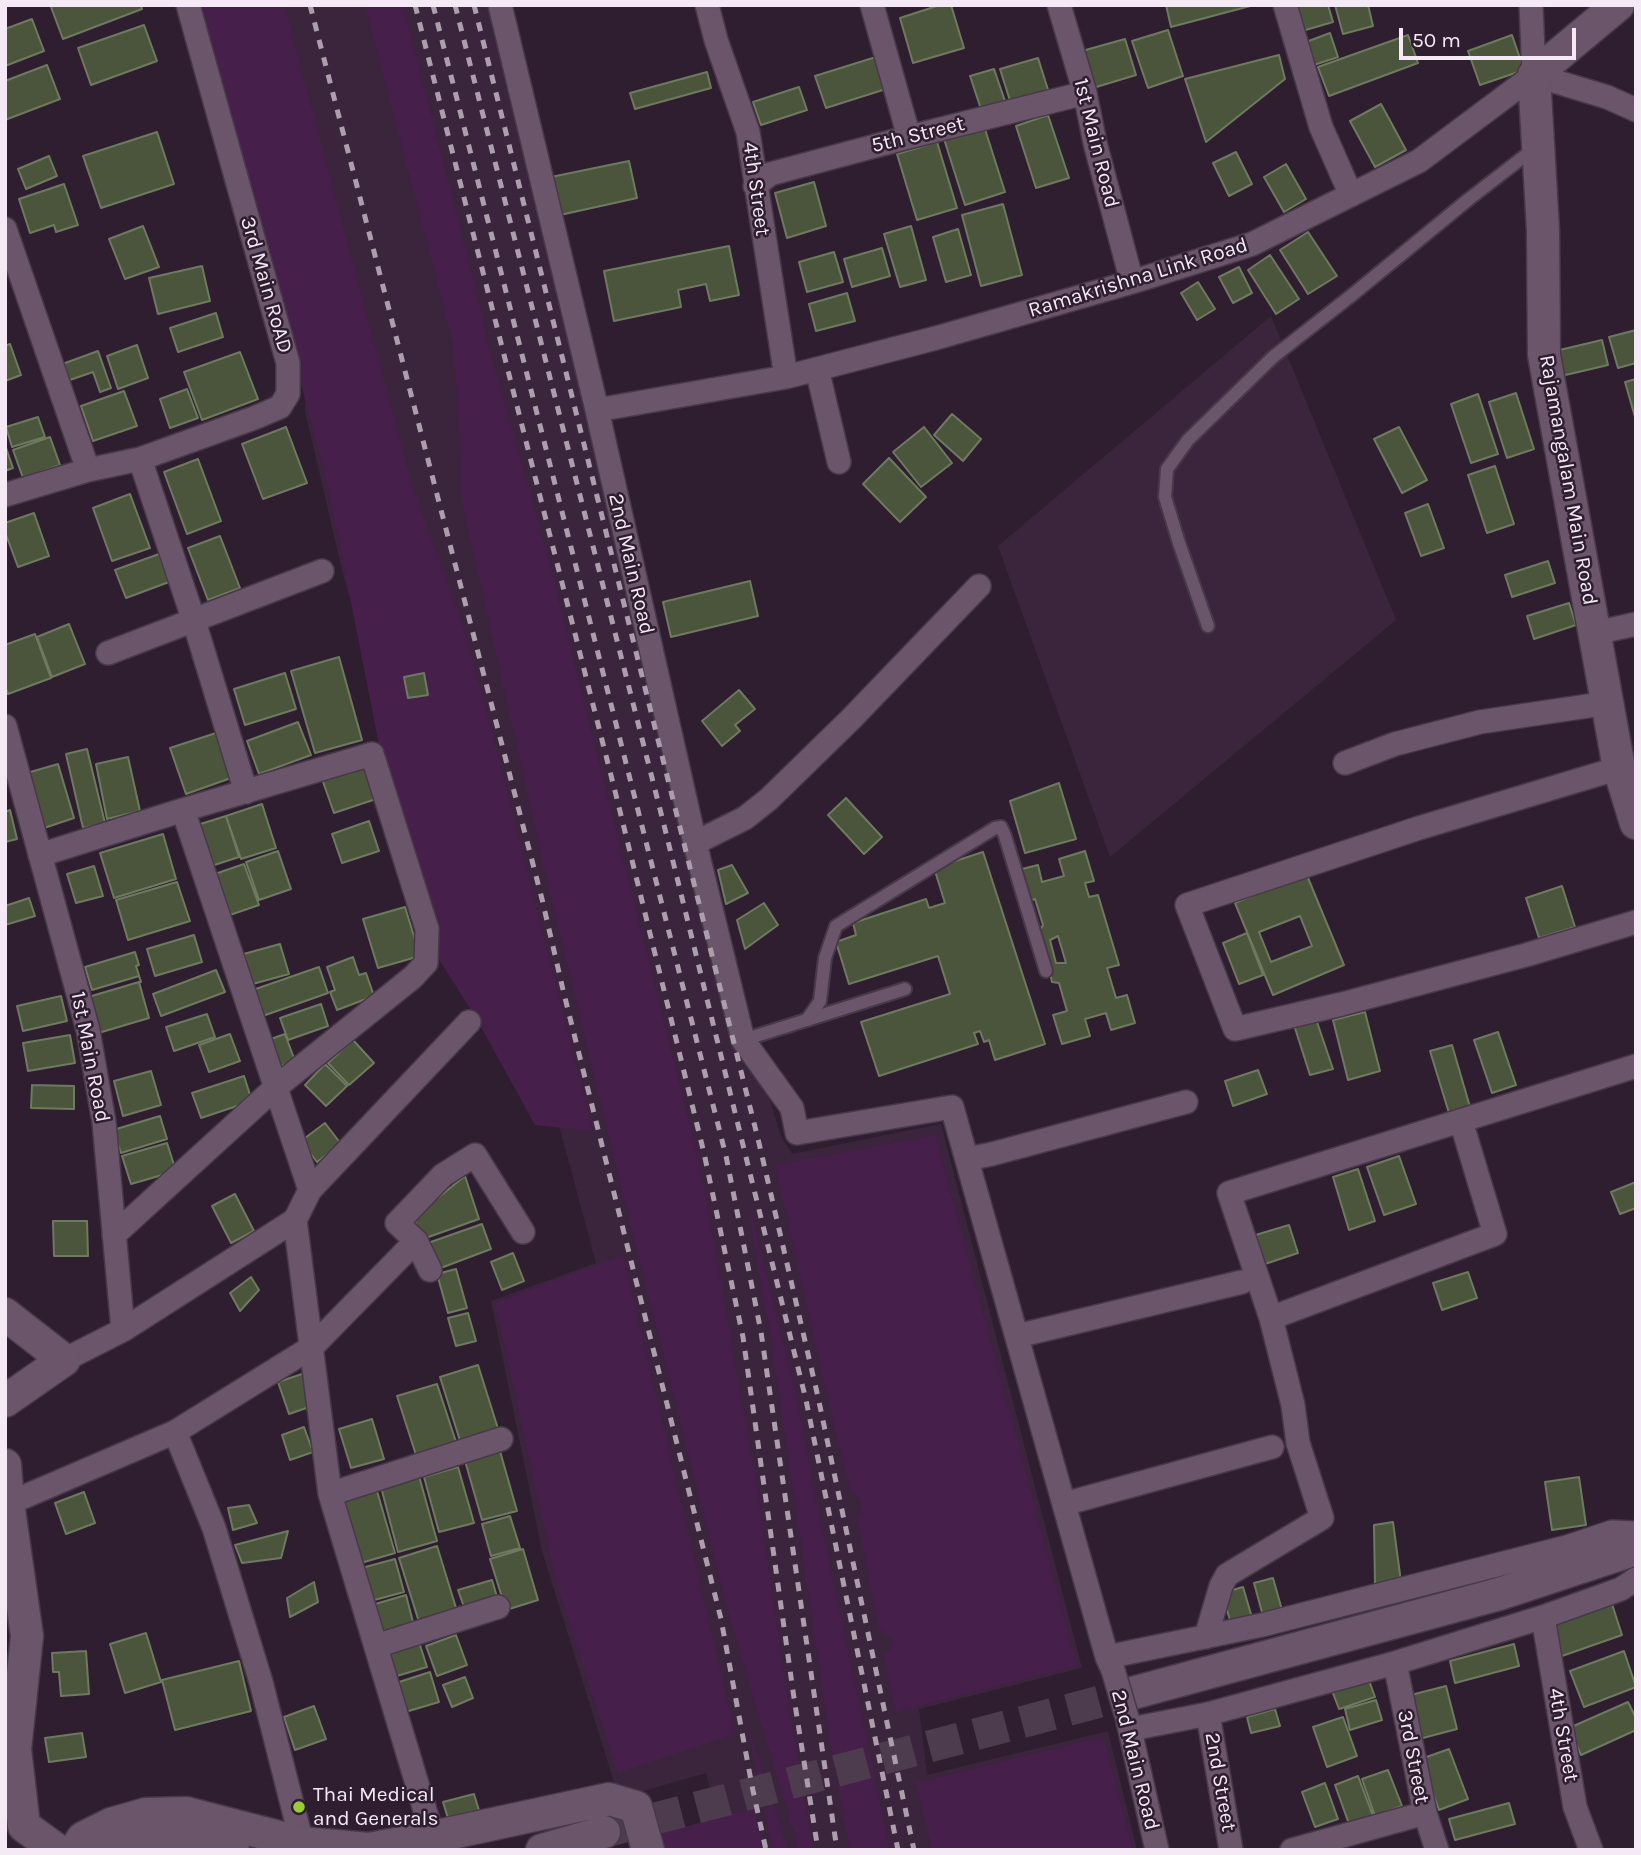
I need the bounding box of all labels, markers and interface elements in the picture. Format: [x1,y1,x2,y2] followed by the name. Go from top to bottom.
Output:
[1403,14,1580,58] scale bar
[1412,28,1461,52] text: 50 m
[1068,76,1124,210] street label: 1st Main Road
[869,111,967,159] street label: 5th Street
[737,140,775,238] street label: 4th Street
[234,214,298,356] street label: 3rd Main RoAD
[1025,233,1251,323] street label: Ramakrishna Link Road
[1534,353,1602,607] street label: Rajamangalam Main Road
[603,491,659,637] street label: 2nd Main Road
[65,990,115,1124] street label: 1st Main Road
[1542,1686,1584,1784] street label: 4th Street
[1105,1687,1165,1833] street label: 2nd Main Road
[1392,1708,1434,1806] street label: 3rd Street
[1199,1731,1241,1833] street label: 2nd Street
[313,1782,438,1832] place label: Thai Medical and Generals
[291,1799,307,1815] marker: Thai Medical and Generals

